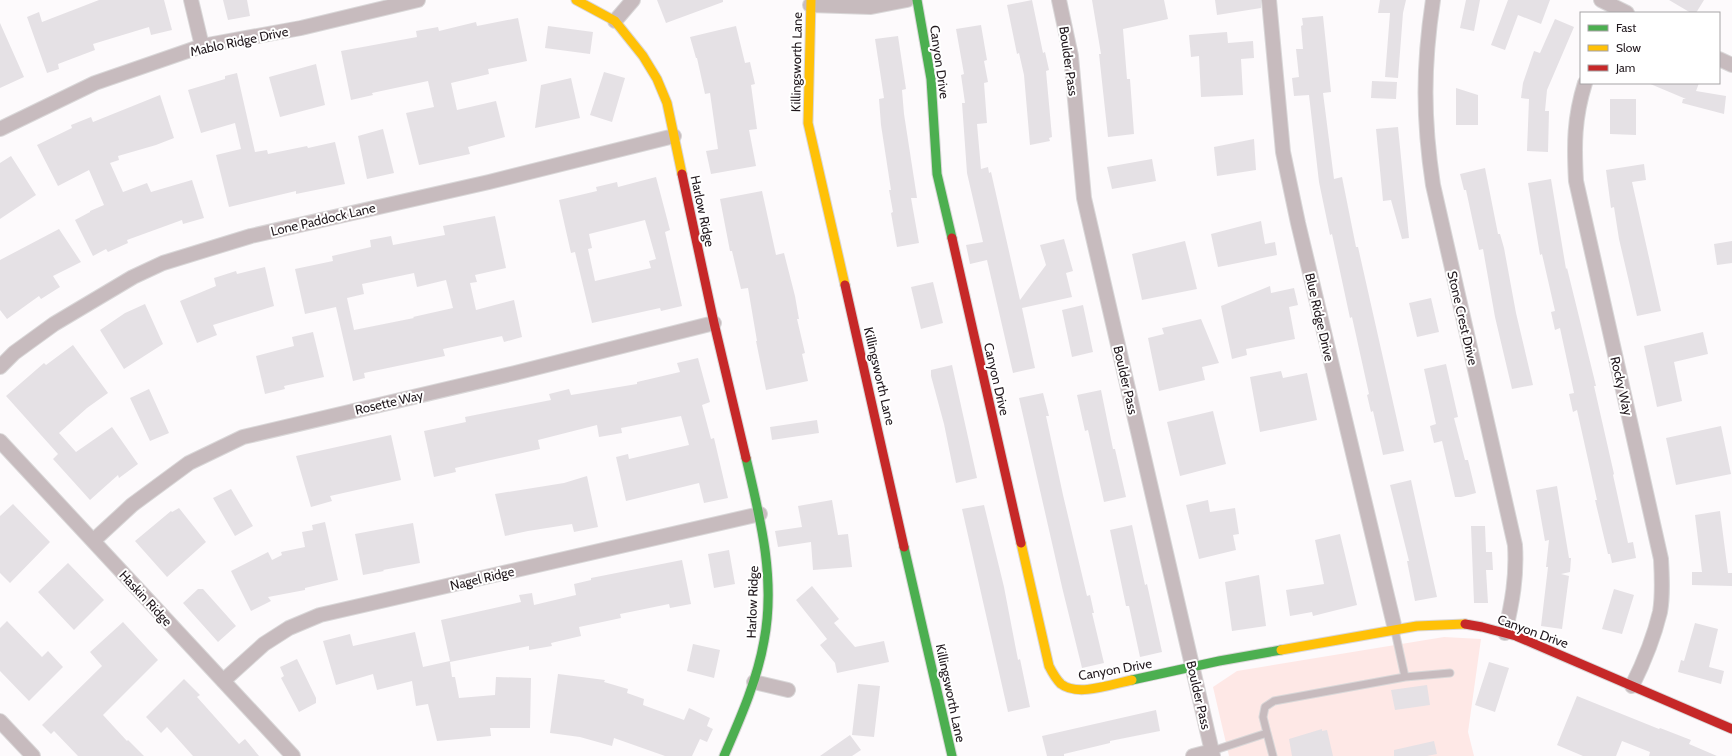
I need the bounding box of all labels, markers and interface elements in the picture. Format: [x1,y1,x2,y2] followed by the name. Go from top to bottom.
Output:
[787,11,805,112] street label: Killingsworth Lane
[1580,12,1720,84] legend
[1616,20,1636,35] text: Fast
[188,23,290,59] street label: Mablo Ridge Drive
[927,24,953,100] street label: Canyon Drive
[1056,25,1082,97] street label: Boulder Pass
[1616,40,1641,55] text: Slow
[1615,60,1635,75] text: Jam
[688,174,718,249] street label: Harlow Ridge
[269,199,377,239] street label: Lone Paddock Lane
[1444,269,1482,367] street label: Stone Crest Drive
[1302,271,1338,363] street label: Blue Ridge Drive
[861,325,899,427] street label: Killingsworth Lane
[981,341,1013,417] street label: Canyon Drive
[1110,344,1142,416] street label: Boulder Pass
[1607,355,1637,418] street label: Rocky Way
[353,386,425,418] street label: Rosette Way
[448,563,516,593] street label: Nagel Ridge
[743,565,761,639] street label: Harlow Ridge
[116,567,176,629] street label: Haskin Ridge
[1495,611,1571,651] street label: Canyon Drive
[933,642,969,744] street label: Killingsworth Lane
[1077,655,1153,683] street label: Canyon Drive
[1183,659,1215,731] street label: Boulder Pass

